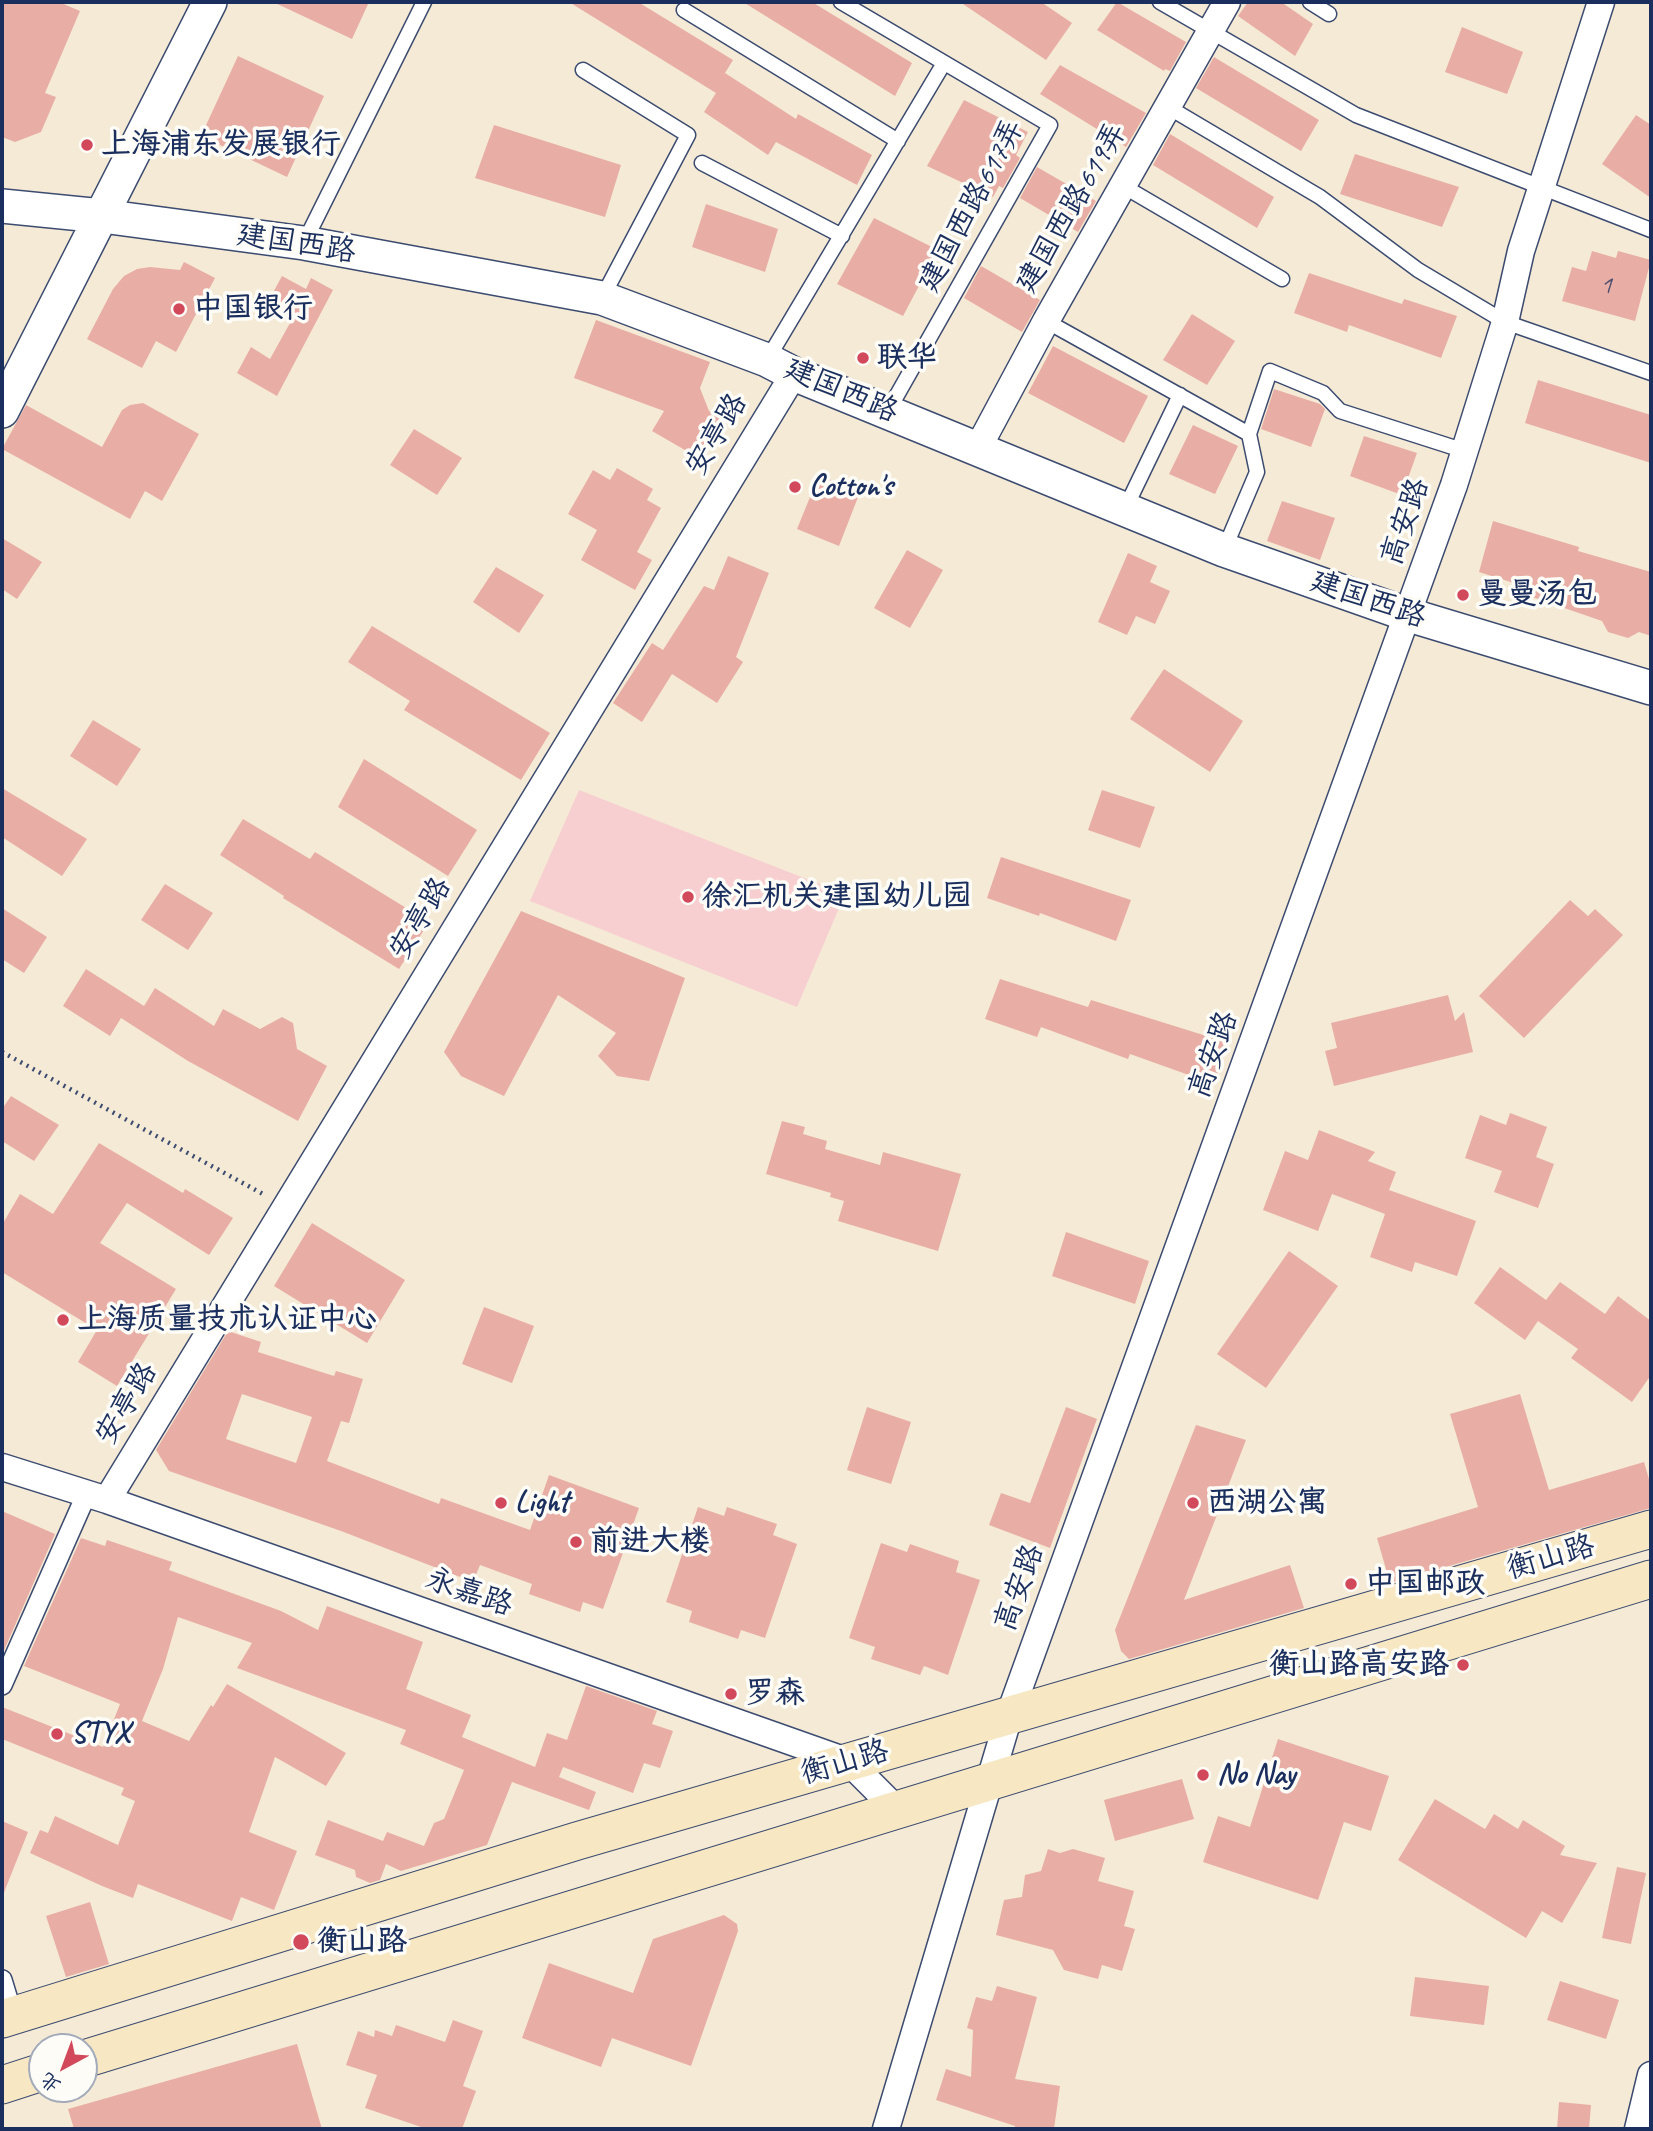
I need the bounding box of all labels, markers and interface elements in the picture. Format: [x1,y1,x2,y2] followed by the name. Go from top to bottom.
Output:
[911,113,1033,299] street label: 建国西路617弄
[1009,117,1135,299] street label: 建国西路619弄
[101,127,341,163] place label: 上海浦东发展银行
[79,137,95,153] marker: 上海浦东发展银行
[234,217,358,271] street label: 建国西路
[1600,270,1612,302] house number: 1
[193,291,313,327] place label: 中国银行
[171,301,187,317] marker: 中国银行
[877,340,937,376] place label: 联华
[855,350,871,366] marker: 联华
[779,351,903,431] street label: 建国西路
[678,387,756,483] street label: 安亭路
[809,469,893,505] place label: Cotton's
[1374,474,1438,570] street label: 高安路
[787,479,803,495] marker: Cotton's
[1305,563,1431,637] street label: 建国西路
[1477,577,1597,613] place label: 曼曼汤包
[1455,587,1471,603] marker: 曼曼汤包
[382,871,460,967] street label: 安亭路
[702,879,972,915] place label: 徐汇机关建国幼儿园
[680,889,696,905] marker: 徐汇机关建国幼儿园
[1182,1007,1246,1103] street label: 高安路
[77,1302,377,1338] place label: 上海质量技术认证中心
[55,1312,71,1328] marker: 上海质量技术认证中心
[88,1356,166,1452] street label: 安亭路
[515,1485,569,1521] place label: Light
[1207,1485,1327,1521] place label: 西湖公寓
[493,1495,509,1511] marker: Light
[1185,1495,1201,1511] marker: 西湖公寓
[590,1524,710,1560] place label: 前进大楼
[1503,1528,1599,1588] street label: 衡山路
[568,1534,584,1550] marker: 前进大楼
[988,1540,1052,1636] street label: 高安路
[421,1561,517,1625] street label: 永嘉路
[1365,1566,1485,1602] place label: 中国邮政
[1343,1576,1359,1592] marker: 中国邮政
[1269,1647,1449,1683] place label: 衡山路高安路
[1455,1657,1471,1673] marker: 衡山路高安路
[745,1676,805,1712] place label: 罗森
[723,1686,739,1702] marker: 罗森
[71,1716,130,1752] place label: STYX
[49,1726,65,1742] marker: STYX
[797,1733,893,1793] street label: 衡山路
[1217,1757,1295,1793] place label: No Nay
[1195,1767,1211,1783] marker: No Nay
[317,1924,407,1960] place label: 衡山路
[291,1932,311,1952] marker: 衡山路
[28,2033,98,2103] north arrow
[35,2067,66,2098] text: 北

